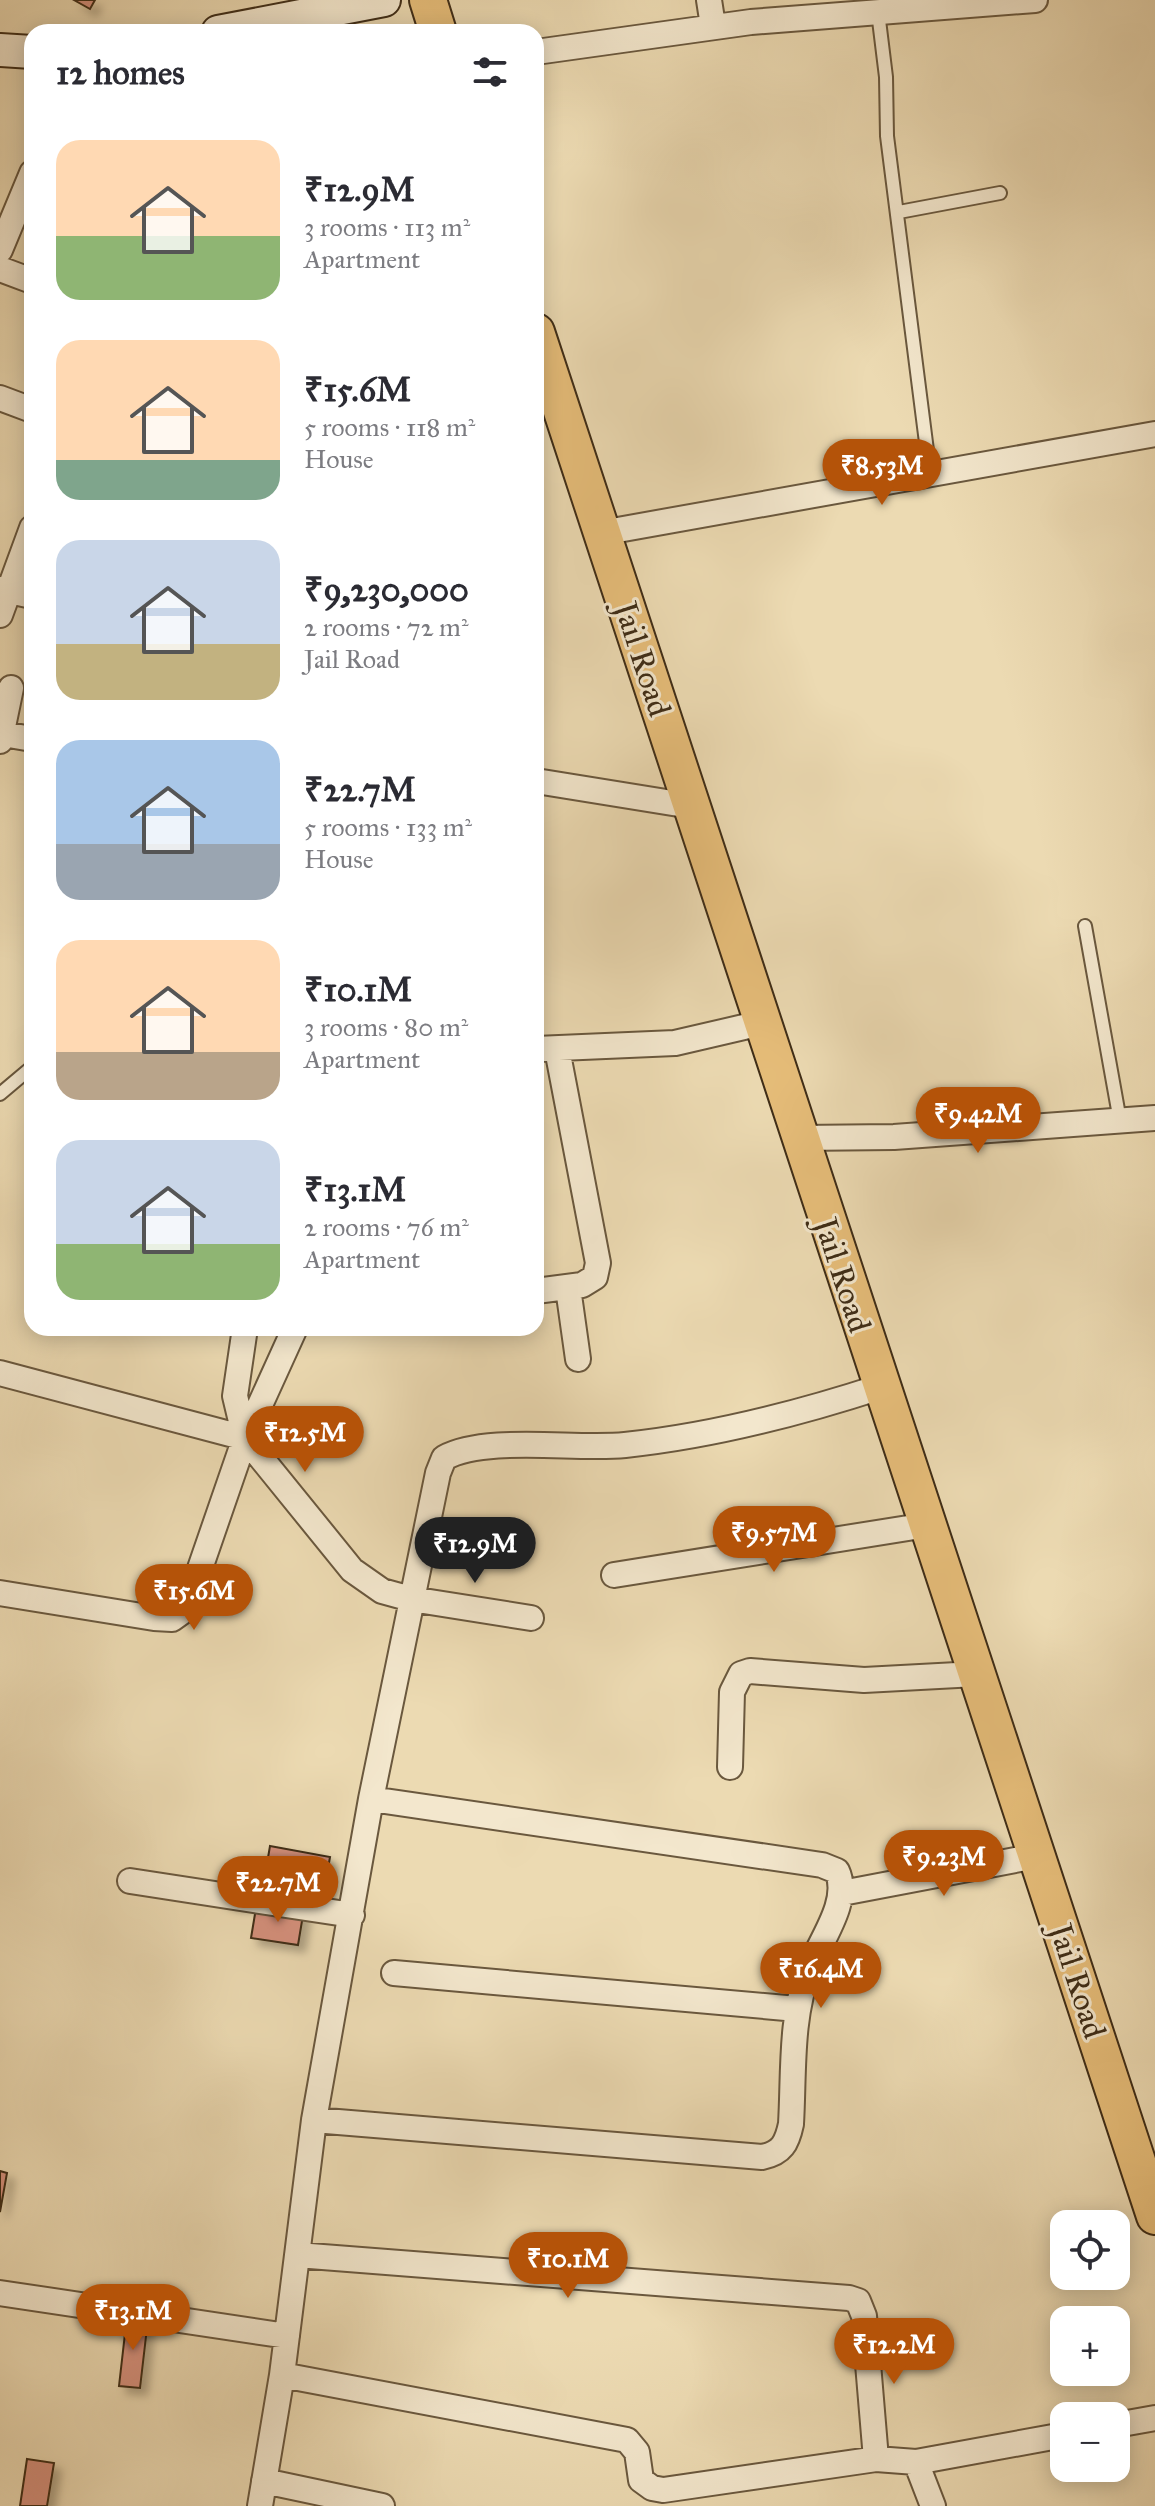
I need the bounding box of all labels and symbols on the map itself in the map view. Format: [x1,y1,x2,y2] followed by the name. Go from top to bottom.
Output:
[817,439,947,507] pin: ₹8.53M
[605,594,679,721] street label: Jail Road
[913,1087,1043,1155] pin: ₹9.42M
[805,1210,879,1337] street label: Jail Road
[240,1406,370,1474] pin: ₹12.5M
[709,1506,839,1574] pin: ₹9.57M
[410,1517,540,1585] pin: ₹12.9M
[129,1564,259,1632] pin: ₹15.6M
[879,1830,1009,1898] pin: ₹9.23M
[213,1856,343,1924] pin: ₹22.7M
[1040,1916,1114,2043] street label: Jail Road
[756,1942,886,2010] pin: ₹16.4M
[503,2232,633,2300] pin: ₹10.1M
[68,2284,198,2352] pin: ₹13.1M
[829,2318,959,2386] pin: ₹12.2M

